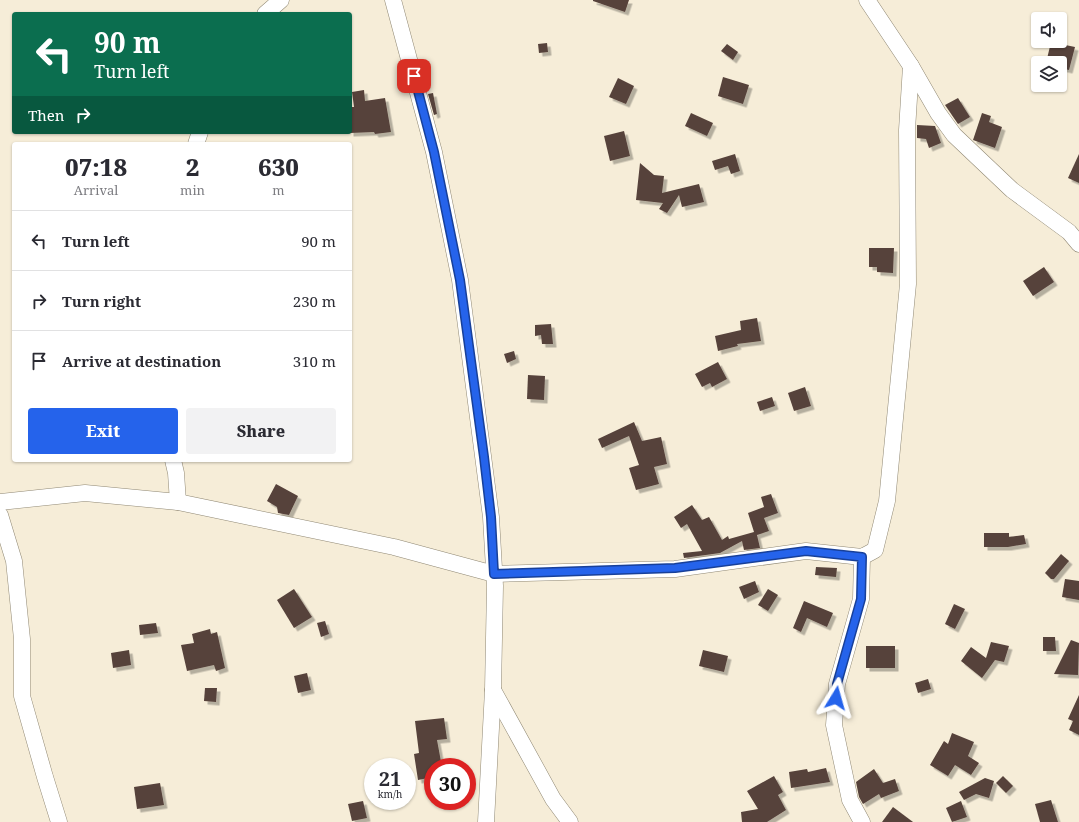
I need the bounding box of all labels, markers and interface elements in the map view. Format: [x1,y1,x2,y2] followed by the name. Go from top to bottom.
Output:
[1031,12,1067,92] map controls
[1031,12,1067,48] button: sound
[94,23,161,61] text: 90 m
[28,28,80,80] icon: left
[1031,56,1067,92] button: layers
[94,59,169,83] text: Turn left
[397,59,431,93] pin
[403,65,425,87] icon: arrive
[72,104,94,126] icon: right
[28,105,64,125] text: Then
[65,150,127,183] text: 07:18
[186,150,199,183] text: 2
[258,150,299,183] text: 630
[74,181,118,199] text: Arrival
[180,181,205,199] text: min
[272,181,285,199] text: m
[28,230,50,252] icon: left
[62,231,130,251] text: Turn left
[301,231,336,251] text: 90 m
[28,290,50,312] icon: right
[62,291,141,311] text: Turn right
[293,291,336,311] text: 230 m
[28,350,50,372] icon: arrive
[62,351,221,371] text: Arrive at destination
[293,351,336,371] text: 310 m
[28,408,178,454] button: Exit
[186,408,336,454] button: Share
[815,677,857,719] position arrow
[424,758,476,810] speed limit sign: 30
[379,765,401,792] text: 21
[378,787,402,801] text: km/h

